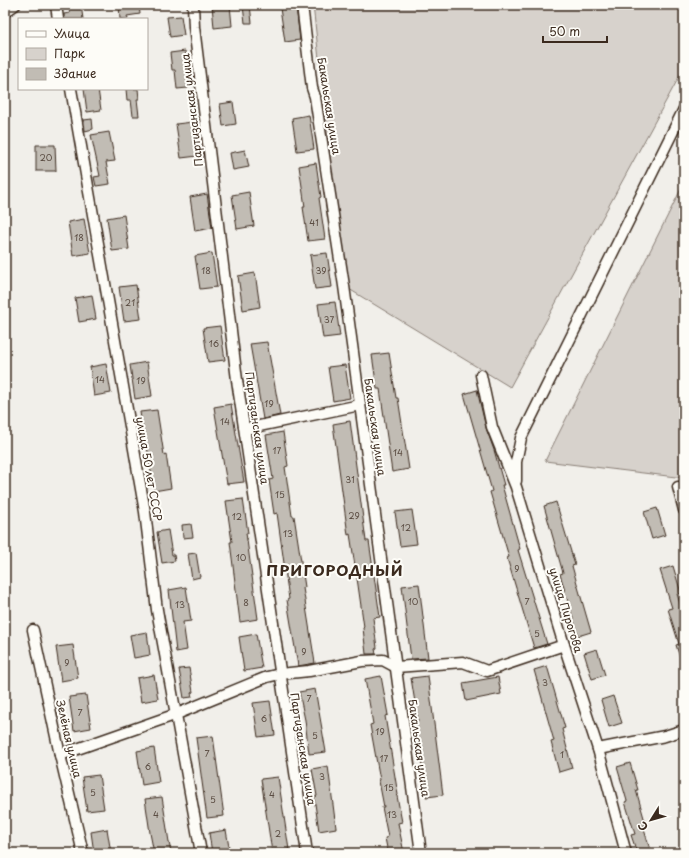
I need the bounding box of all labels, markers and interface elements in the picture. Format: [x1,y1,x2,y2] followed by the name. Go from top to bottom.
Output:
[18,18,148,90] legend
[543,18,607,44] scale bar
[549,22,580,40] text: 50 m
[54,24,90,42] text: Улица
[54,44,86,62] text: Парк
[176,53,207,168] street label: Партизанская улица
[313,56,346,156] street label: Бакальская улица
[54,64,96,82] text: Здание
[40,150,53,164] house number: 20
[309,215,319,229] house number: 41
[74,230,84,244] house number: 18
[201,263,211,277] house number: 18
[315,263,327,277] house number: 39
[125,295,135,309] house number: 21
[324,312,334,326] house number: 37
[209,336,219,350] house number: 16
[241,370,274,485] street label: Партизанская улица
[95,372,105,386] house number: 14
[136,373,146,387] house number: 19
[360,377,391,477] street label: Бакальская улица
[264,396,274,410] house number: 19
[220,414,230,428] house number: 14
[132,415,167,523] street label: улица 50 лет СССР
[273,443,282,457] house number: 17
[393,445,403,459] house number: 14
[345,472,355,486] house number: 31
[275,487,285,501] house number: 15
[348,508,360,522] house number: 29
[232,509,242,523] house number: 12
[401,520,411,534] house number: 12
[283,526,293,540] house number: 13
[236,550,247,564] house number: 10
[266,558,404,581] district label: ПРИГОРОДНЫЙ
[514,561,520,575] house number: 9
[545,565,588,655] street label: улица Пирогова
[408,594,419,608] house number: 10
[524,594,530,608] house number: 7
[243,595,249,609] house number: 8
[175,597,185,611] house number: 13
[534,626,540,640] house number: 5
[301,644,307,658] house number: 9
[64,655,70,669] house number: 9
[542,675,548,689] house number: 3
[286,691,321,806] street label: Партизанская улица
[306,691,312,705] house number: 7
[52,698,87,780] street label: Зелёная улица
[404,698,435,798] street label: Бакальская улица
[77,705,83,719] house number: 7
[261,711,267,725] house number: 6
[375,724,385,738] house number: 19
[312,728,318,742] house number: 5
[204,746,210,760] house number: 7
[560,747,564,761] house number: 1
[380,751,389,765] house number: 17
[145,759,151,773] house number: 6
[319,769,325,783] house number: 3
[384,780,394,794] house number: 15
[90,785,96,799] house number: 5
[269,787,275,801] house number: 4
[210,792,216,806] house number: 5
[631,800,671,840] north arrow
[153,807,159,821] house number: 4
[387,807,397,821] house number: 13
[633,818,652,835] text: С
[275,826,281,840] house number: 2

